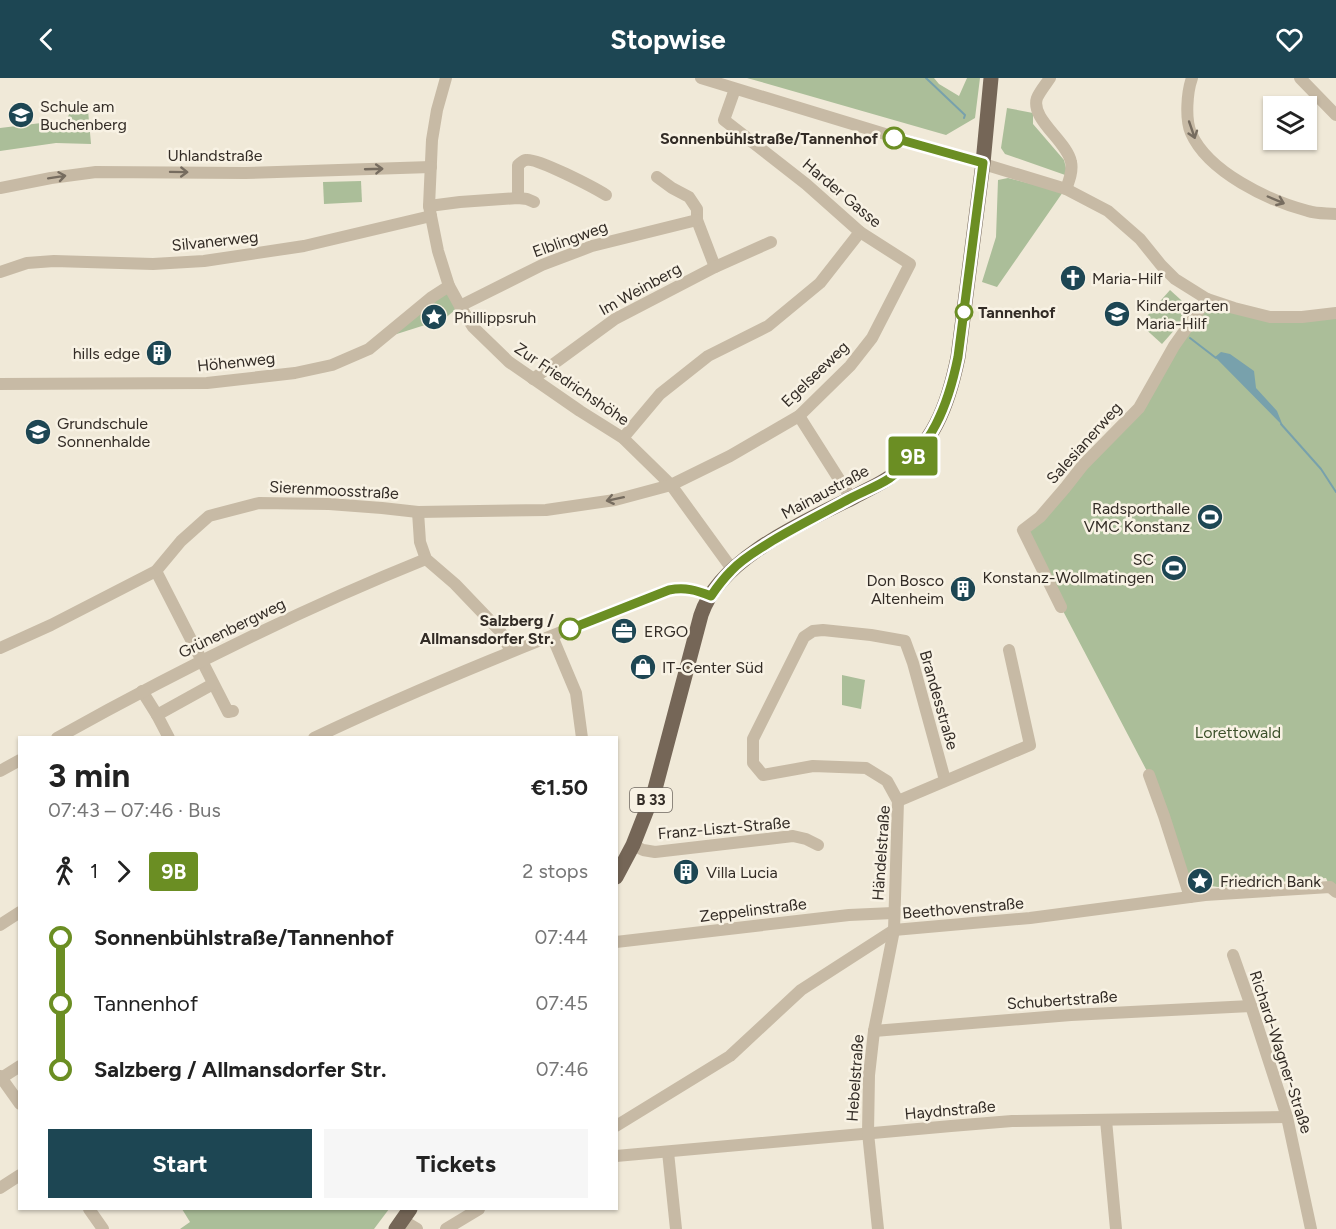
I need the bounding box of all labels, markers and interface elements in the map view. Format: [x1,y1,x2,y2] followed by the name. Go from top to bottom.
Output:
[30,23,63,56] icon: back
[610,23,726,56] text: Stopwise
[1273,23,1306,56] icon: heart
[1263,96,1317,150] map controls
[1263,96,1317,150] button: layers
[40,97,127,134] place label: Schule am Buchenberg
[6,100,36,130] school or university icon: Schule am Buchenberg
[1187,121,1198,140] one-way arrow
[883,127,905,149] marker: Sonnenbühlstraße/Tannenhof
[660,129,879,148] place label: Sonnenbühlstraße/Tannenhof
[167,146,263,165] street label: Uhlandstraße
[799,155,885,232] street label: Harder Gasse
[363,163,383,175] one-way arrow
[168,166,188,178] one-way arrow
[47,172,67,183] one-way arrow
[1266,195,1284,206] one-way arrow
[530,217,610,261] street label: Elblingweg
[171,227,259,255] street label: Silvanerweg
[596,259,684,319] street label: Im Weinberg
[1058,263,1088,293] church icon: Maria-Hilf
[1092,269,1163,288] place label: Maria-Hilf
[1136,296,1229,333] place label: Kindergarten Maria-Hilf
[1102,299,1132,329] school or university icon: Kindergarten Maria-Hilf
[419,302,449,332] place icon: Phillippsruh
[955,303,973,321] marker: Tannenhof
[978,303,1056,322] place label: Tannenhof
[454,308,536,327] place label: Phillippsruh
[777,337,853,411] street label: Egelseeweg
[144,338,174,368] building icon: hills edge
[511,339,633,430] street label: Zur Friedrichshöhe
[73,344,140,363] place label: hills edge
[196,348,276,376] street label: Höhenweg
[1042,398,1126,488] street label: Salesianerweg
[57,414,151,451] place label: Grundschule Sonnenhalde
[23,417,53,447] school or university icon: Grundschule Sonnenhalde
[886,436,940,476] line badge: 9B
[900,444,926,469] text: 9B
[778,461,872,523] street label: Mainaustraße
[269,477,400,503] street label: Sierenmoosstraße
[605,494,625,505] one-way arrow
[1084,499,1190,536] place label: Radsporthalle VMC Konstanz
[1195,502,1225,532] sports icon: Radsporthalle VMC Konstanz
[983,550,1154,587] place label: SC Konstanz-Wollmatingen
[1159,553,1189,583] sports icon: SC Konstanz-Wollmatingen
[866,571,944,608] place label: Don Bosco Altenheim
[948,574,978,604] building icon: Don Bosco Altenheim
[175,594,289,662] street label: Grünenbergweg
[420,611,554,648] place label: Salzberg / Allmansdorfer Str.
[609,616,639,646] office icon: ERGO
[559,618,581,640] marker: Salzberg / Allmansdorfer Str.
[644,622,688,641] place label: ERGO
[916,648,962,752] street label: Brandesstraße
[628,652,658,682] shop icon: IT-Center Süd
[662,658,763,677] place label: IT-Center Süd
[1195,723,1281,742] park label: Lorettowald
[48,756,130,795] text: 3 min
[531,774,588,801] text: €1.50
[630,788,672,812] road number: B 33
[48,798,221,822] text: 07:43 – 07:46 · Bus
[868,804,894,901] street label: Händelstraße
[657,813,791,843] street label: Franz-Liszt-Straße
[48,855,81,888] icon: walk
[107,855,140,888] icon: forward
[671,857,701,887] building icon: Villa Lucia
[90,859,98,883] text: 1
[161,859,186,884] text: 9B
[522,859,588,883] text: 2 stops
[706,863,778,882] place label: Villa Lucia
[1185,866,1215,896] place icon: Friedrich Bank
[1220,872,1321,891] place label: Friedrich Bank
[901,893,1025,923] street label: Beethovenstraße
[698,894,808,926] street label: Zeppelinstraße
[94,924,394,951] text: Sonnenbühlstraße/Tannenhof
[535,925,588,949] text: 07:44
[1246,968,1316,1136] street label: Richard-Wagner-Straße
[1006,987,1118,1013] street label: Schubertstraße
[94,990,198,1017] text: Tannenhof
[535,991,588,1015] text: 07:45
[842,1034,868,1122] street label: Hebelstraße
[94,1056,386,1083] text: Salzberg / Allmansdorfer Str.
[536,1057,588,1081] text: 07:46
[904,1097,997,1123] street label: Haydnstraße
[48,1129,312,1198] button: Start
[324,1129,588,1198] button: Tickets

